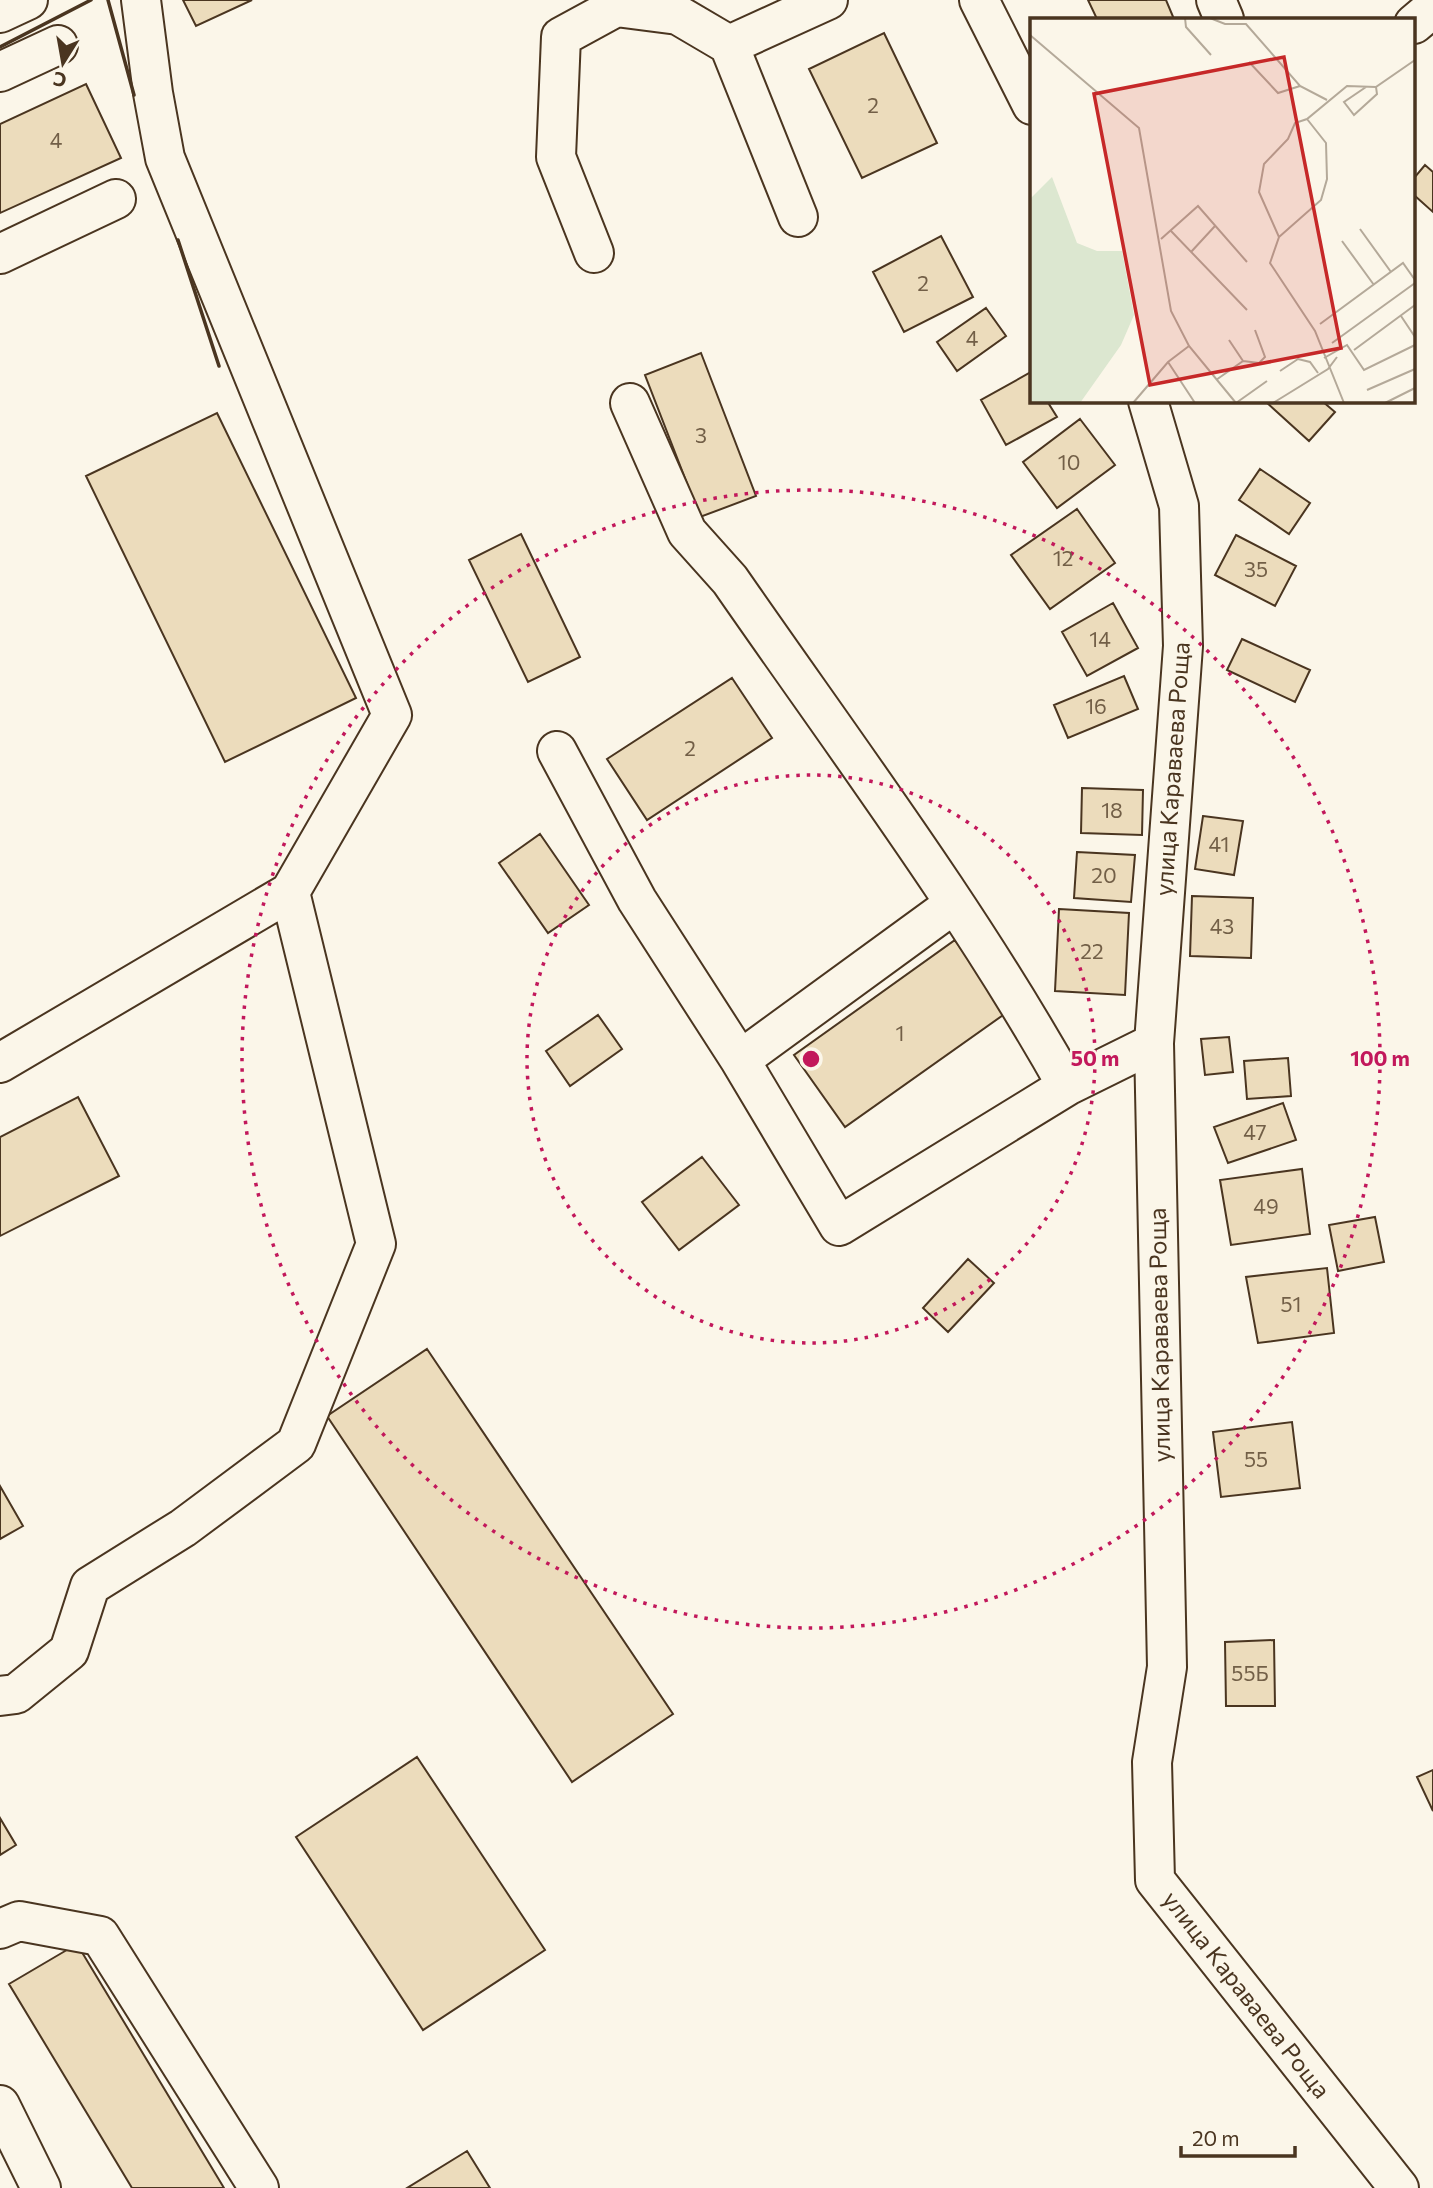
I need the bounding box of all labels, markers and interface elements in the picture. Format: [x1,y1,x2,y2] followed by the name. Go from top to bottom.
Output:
[1030,18,1416,402] inset map
[28,28,98,98] north arrow
[51,68,68,93] text: С
[867,92,879,117] house number: 2
[50,127,63,152] house number: 4
[917,270,929,295] house number: 2
[966,325,979,350] house number: 4
[695,422,707,447] house number: 3
[1058,449,1080,474] house number: 10
[1053,545,1073,570] house number: 12
[1244,556,1268,581] house number: 35
[1089,626,1111,651] house number: 14
[1148,641,1195,897] street label: улица Караваева Роща
[1085,693,1107,718] house number: 16
[684,735,696,760] house number: 2
[1101,797,1123,822] house number: 18
[1209,831,1229,856] house number: 41
[1091,862,1117,887] house number: 20
[1210,913,1234,938] house number: 43
[1080,938,1104,963] house number: 22
[896,1020,904,1045] house number: 1
[1071,1045,1119,1070] text: 50 m
[1350,1045,1410,1070] text: 100 m
[799,1047,823,1071] centre of rings
[1243,1119,1267,1144] house number: 47
[1253,1193,1279,1218] house number: 49
[1142,1207,1175,1463] street label: улица Караваева Роща
[1280,1291,1302,1316] house number: 51
[1244,1446,1268,1471] house number: 55
[1231,1660,1269,1685] house number: 55Б
[1157,1885,1337,2103] street label: улица Караваева Роща
[1181,2114,1295,2158] scale bar
[1192,2125,1240,2150] text: 20 m

